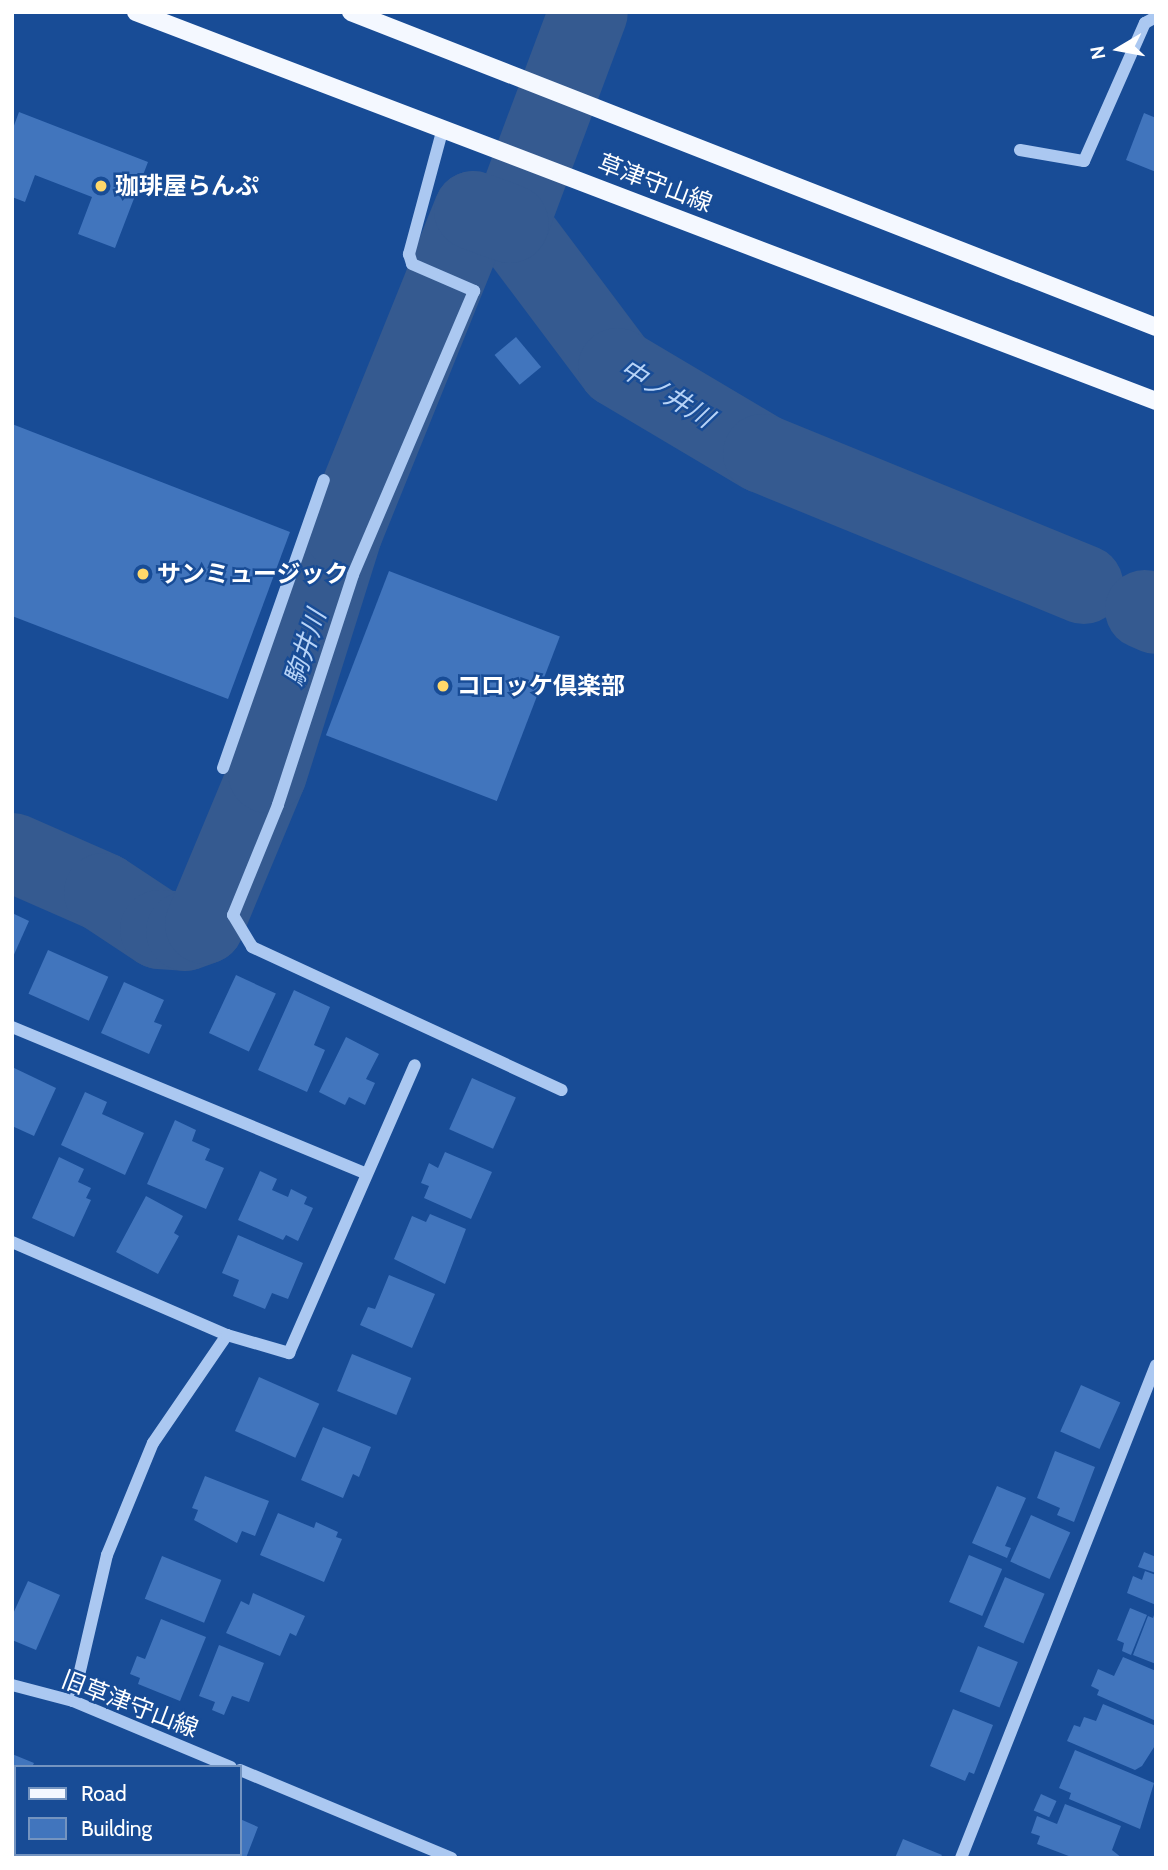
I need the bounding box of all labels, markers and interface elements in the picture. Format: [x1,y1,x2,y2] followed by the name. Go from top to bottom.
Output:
[1084,14,1154,84] north arrow
[1085,44,1110,61] text: N
[594,148,716,218] street label: 草津守山線
[115,172,259,200] place label: 珈琲屋らんぷ
[93,178,109,194] marker: 珈琲屋らんぷ
[614,353,718,435] water label: 中ノ井川
[157,560,349,588] place label: サンミュージック
[135,566,151,582] marker: サンミュージック
[279,606,333,690] water label: 駒井川
[457,672,625,700] place label: コロッケ倶楽部
[435,678,451,694] marker: コロッケ倶楽部
[58,1665,202,1743] street label: 旧草津守山線
[14,1765,242,1856] legend
[81,1781,127,1806] text: Road
[81,1816,152,1841] text: Building

